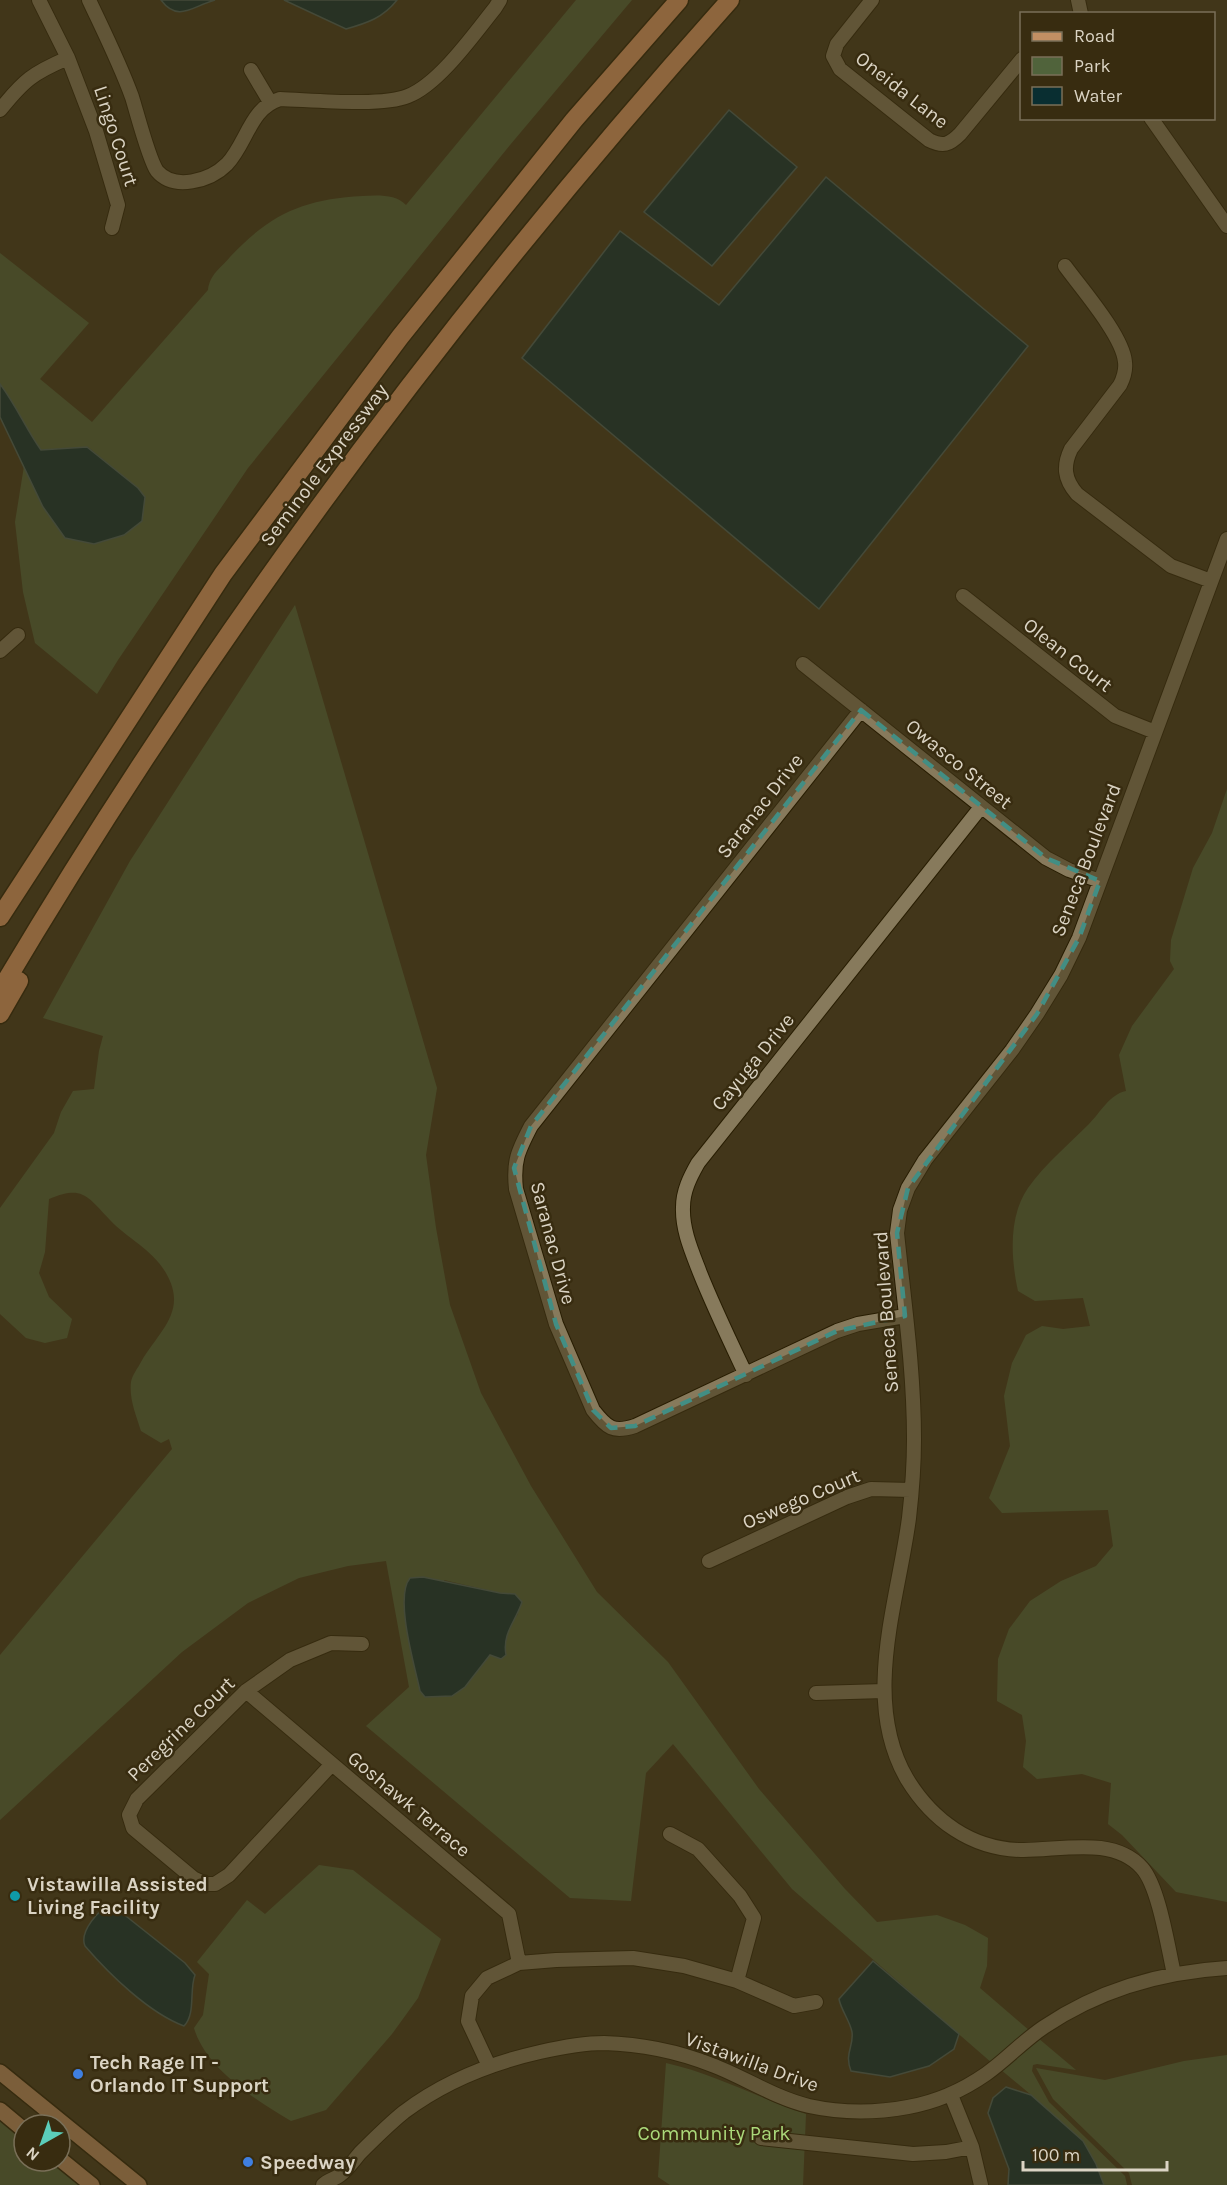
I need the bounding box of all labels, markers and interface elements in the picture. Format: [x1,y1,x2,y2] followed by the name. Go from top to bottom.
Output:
[1020,12,1215,120] legend
[1074,25,1115,47] text: Road
[851,47,953,133] street label: Oneida Lane
[1074,55,1111,77] text: Park
[89,83,143,190] street label: Lingo Court
[1074,85,1122,107] text: Water
[255,379,393,551] street label: Seminole Expressway
[1019,613,1117,697] street label: Olean Court
[901,714,1017,814] street label: Owasco Street
[712,749,808,863] street label: Saranac Drive
[1046,780,1126,940] street label: Seneca Boulevard
[707,1009,799,1115] street label: Cayuga Drive
[526,1179,580,1307] street label: Saranac Drive
[869,1230,903,1394] street label: Seneca Boulevard
[739,1464,864,1534] street label: Oswego Court
[122,1672,240,1786] street label: Peregrine Court
[343,1746,475,1862] street label: Goshawk Terrace
[27,1873,208,1919] place label: Vistawilla Assisted Living Facility
[8,1889,22,1903] marker: Vistawilla Assisted Living Facility
[682,2027,822,2097] street label: Vistawilla Drive
[90,2051,269,2097] place label: Tech Rage IT - Orlando IT Support
[71,2067,85,2081] marker: Tech Rage IT - Orlando IT Support
[12,2113,72,2173] north arrow
[638,2122,790,2145] park label: Community Park
[1023,2134,1167,2172] scale bar
[22,2143,43,2165] text: N
[1032,2144,1080,2166] text: 100 m
[260,2151,355,2174] place label: Speedway
[241,2155,255,2169] marker: Speedway

